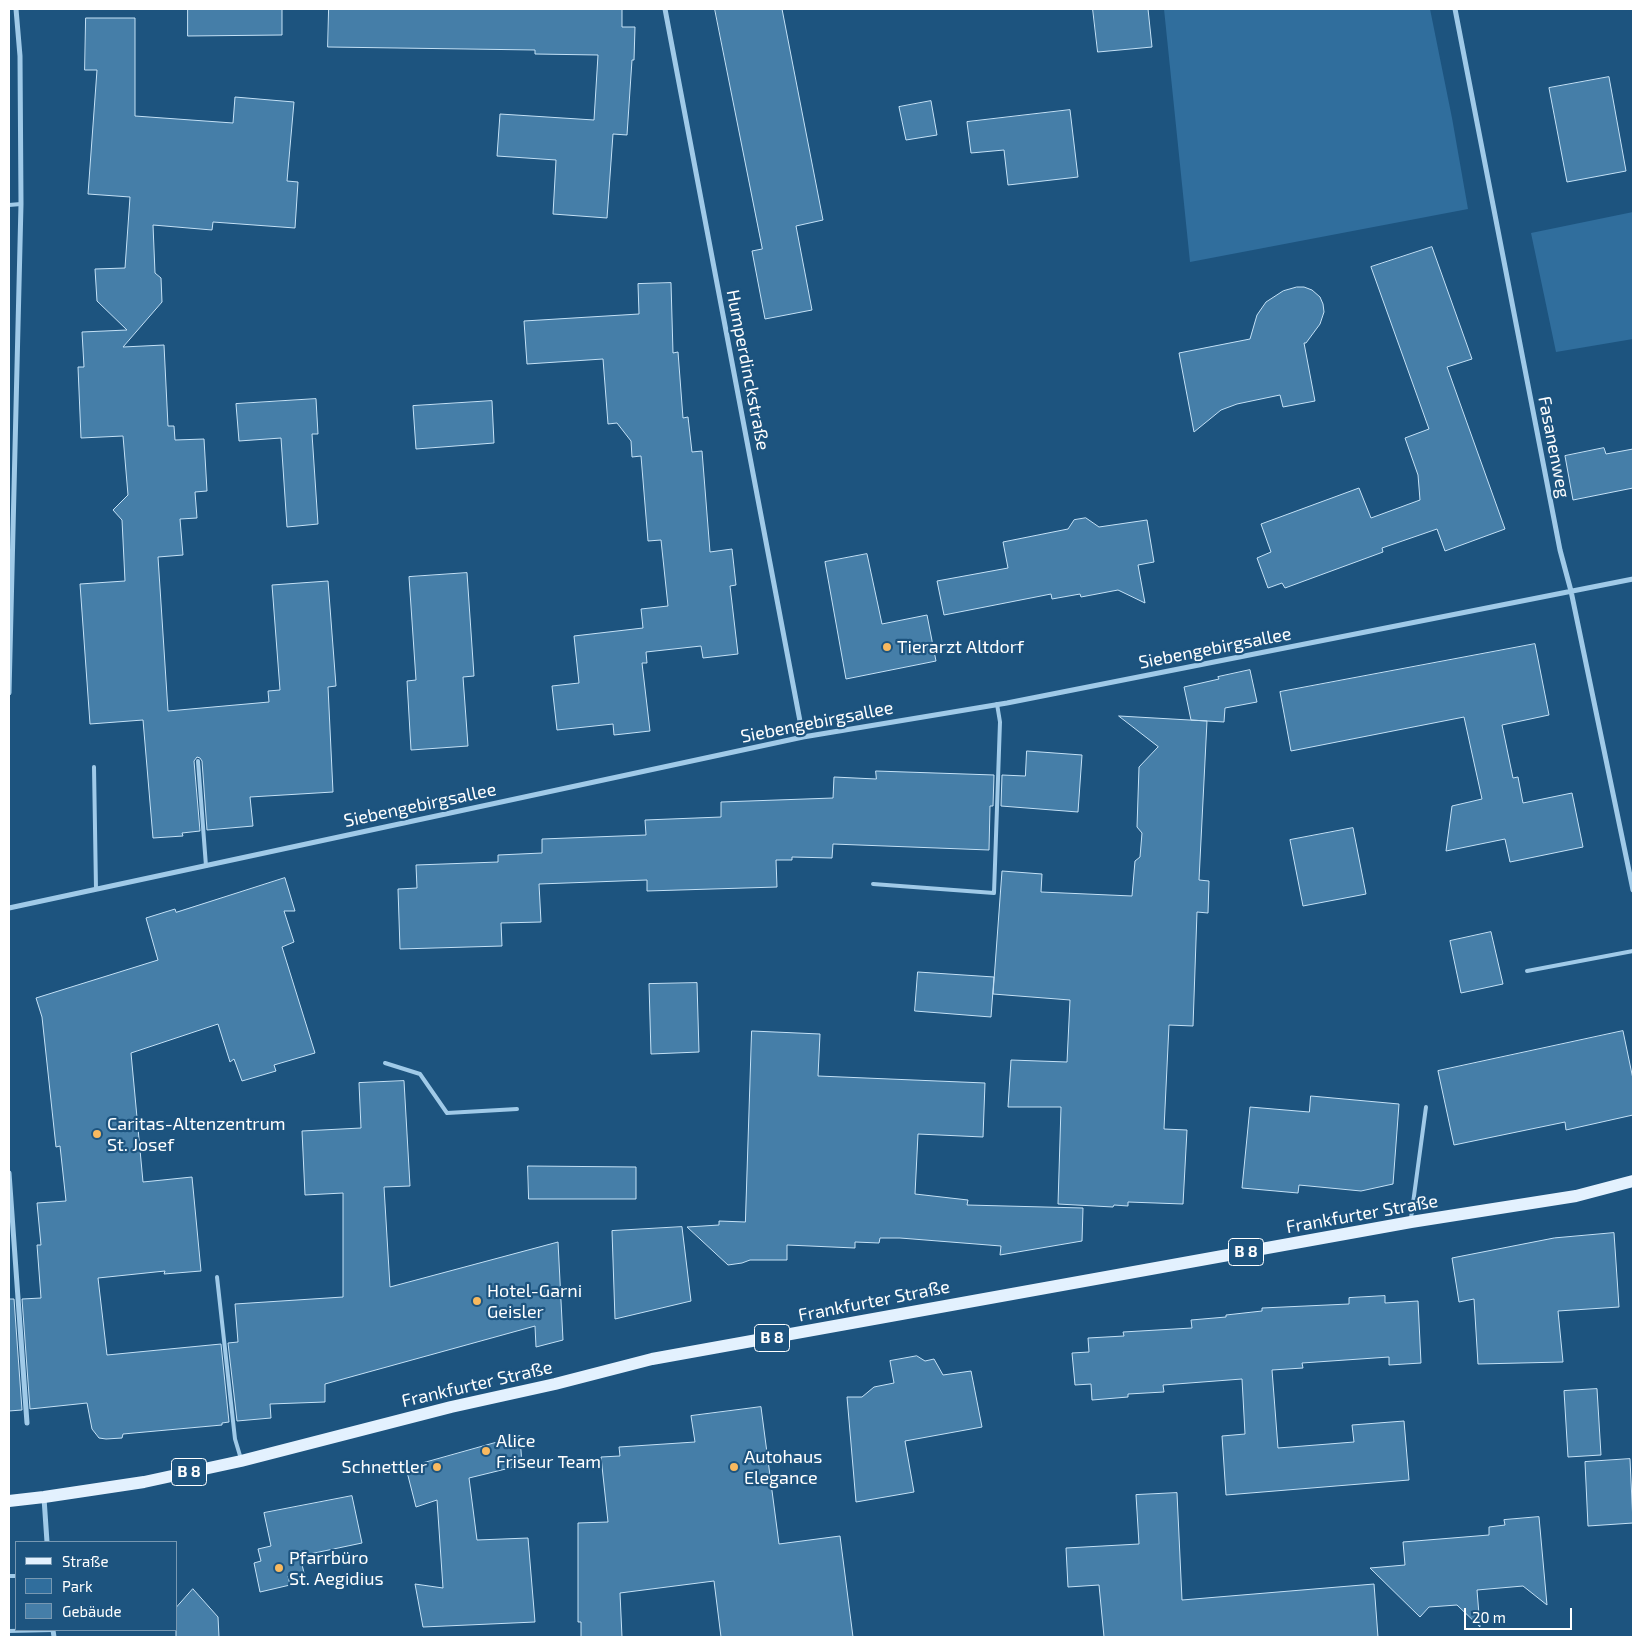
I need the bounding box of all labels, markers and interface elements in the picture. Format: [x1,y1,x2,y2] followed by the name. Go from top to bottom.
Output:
[722,288,774,452] street label: Humperdinckstraße
[1534,394,1574,500] street label: Fasanenweg
[1137,623,1293,673] street label: Siebengebirgsallee
[897,636,1024,658] place label: Tierarzt Altdorf
[881,641,893,653] marker: Tierarzt Altdorf
[739,697,895,747] street label: Siebengebirgsallee
[342,778,498,832] street label: Siebengebirgsallee
[107,1113,286,1156] place label: Caritas-Altenzentrum St. Josef
[91,1128,103,1140] marker: Caritas-Altenzentrum St. Josef
[1284,1190,1440,1238] street label: Frankfurter Straße
[1228,1238,1264,1266] road number: B 8
[796,1276,952,1326] street label: Frankfurter Straße
[487,1280,582,1322] place label: Hotel-Garni Geisler
[471,1295,483,1307] marker: Hotel-Garni Geisler
[754,1325,790,1352] road number: B 8
[400,1356,554,1412] street label: Frankfurter Straße
[496,1430,601,1472] place label: Alice Friseur Team
[480,1445,492,1457] marker: Alice Friseur Team
[744,1446,822,1488] place label: Autohaus Elegance
[342,1456,427,1478] place label: Schnettler
[172,1458,206,1485] road number: B 8
[431,1461,443,1473] marker: Schnettler
[728,1461,740,1473] marker: Autohaus Elegance
[15,1541,178,1631] legend
[289,1547,384,1590] place label: Pfarrbüro St. Aegidius
[62,1552,108,1570] text: Straße
[273,1562,285,1574] marker: Pfarrbüro St. Aegidius
[62,1577,93,1595] text: Park
[1467,1598,1574,1630] scale bar
[62,1602,121,1620] text: Gebäude
[1472,1608,1506,1626] text: 20 m

